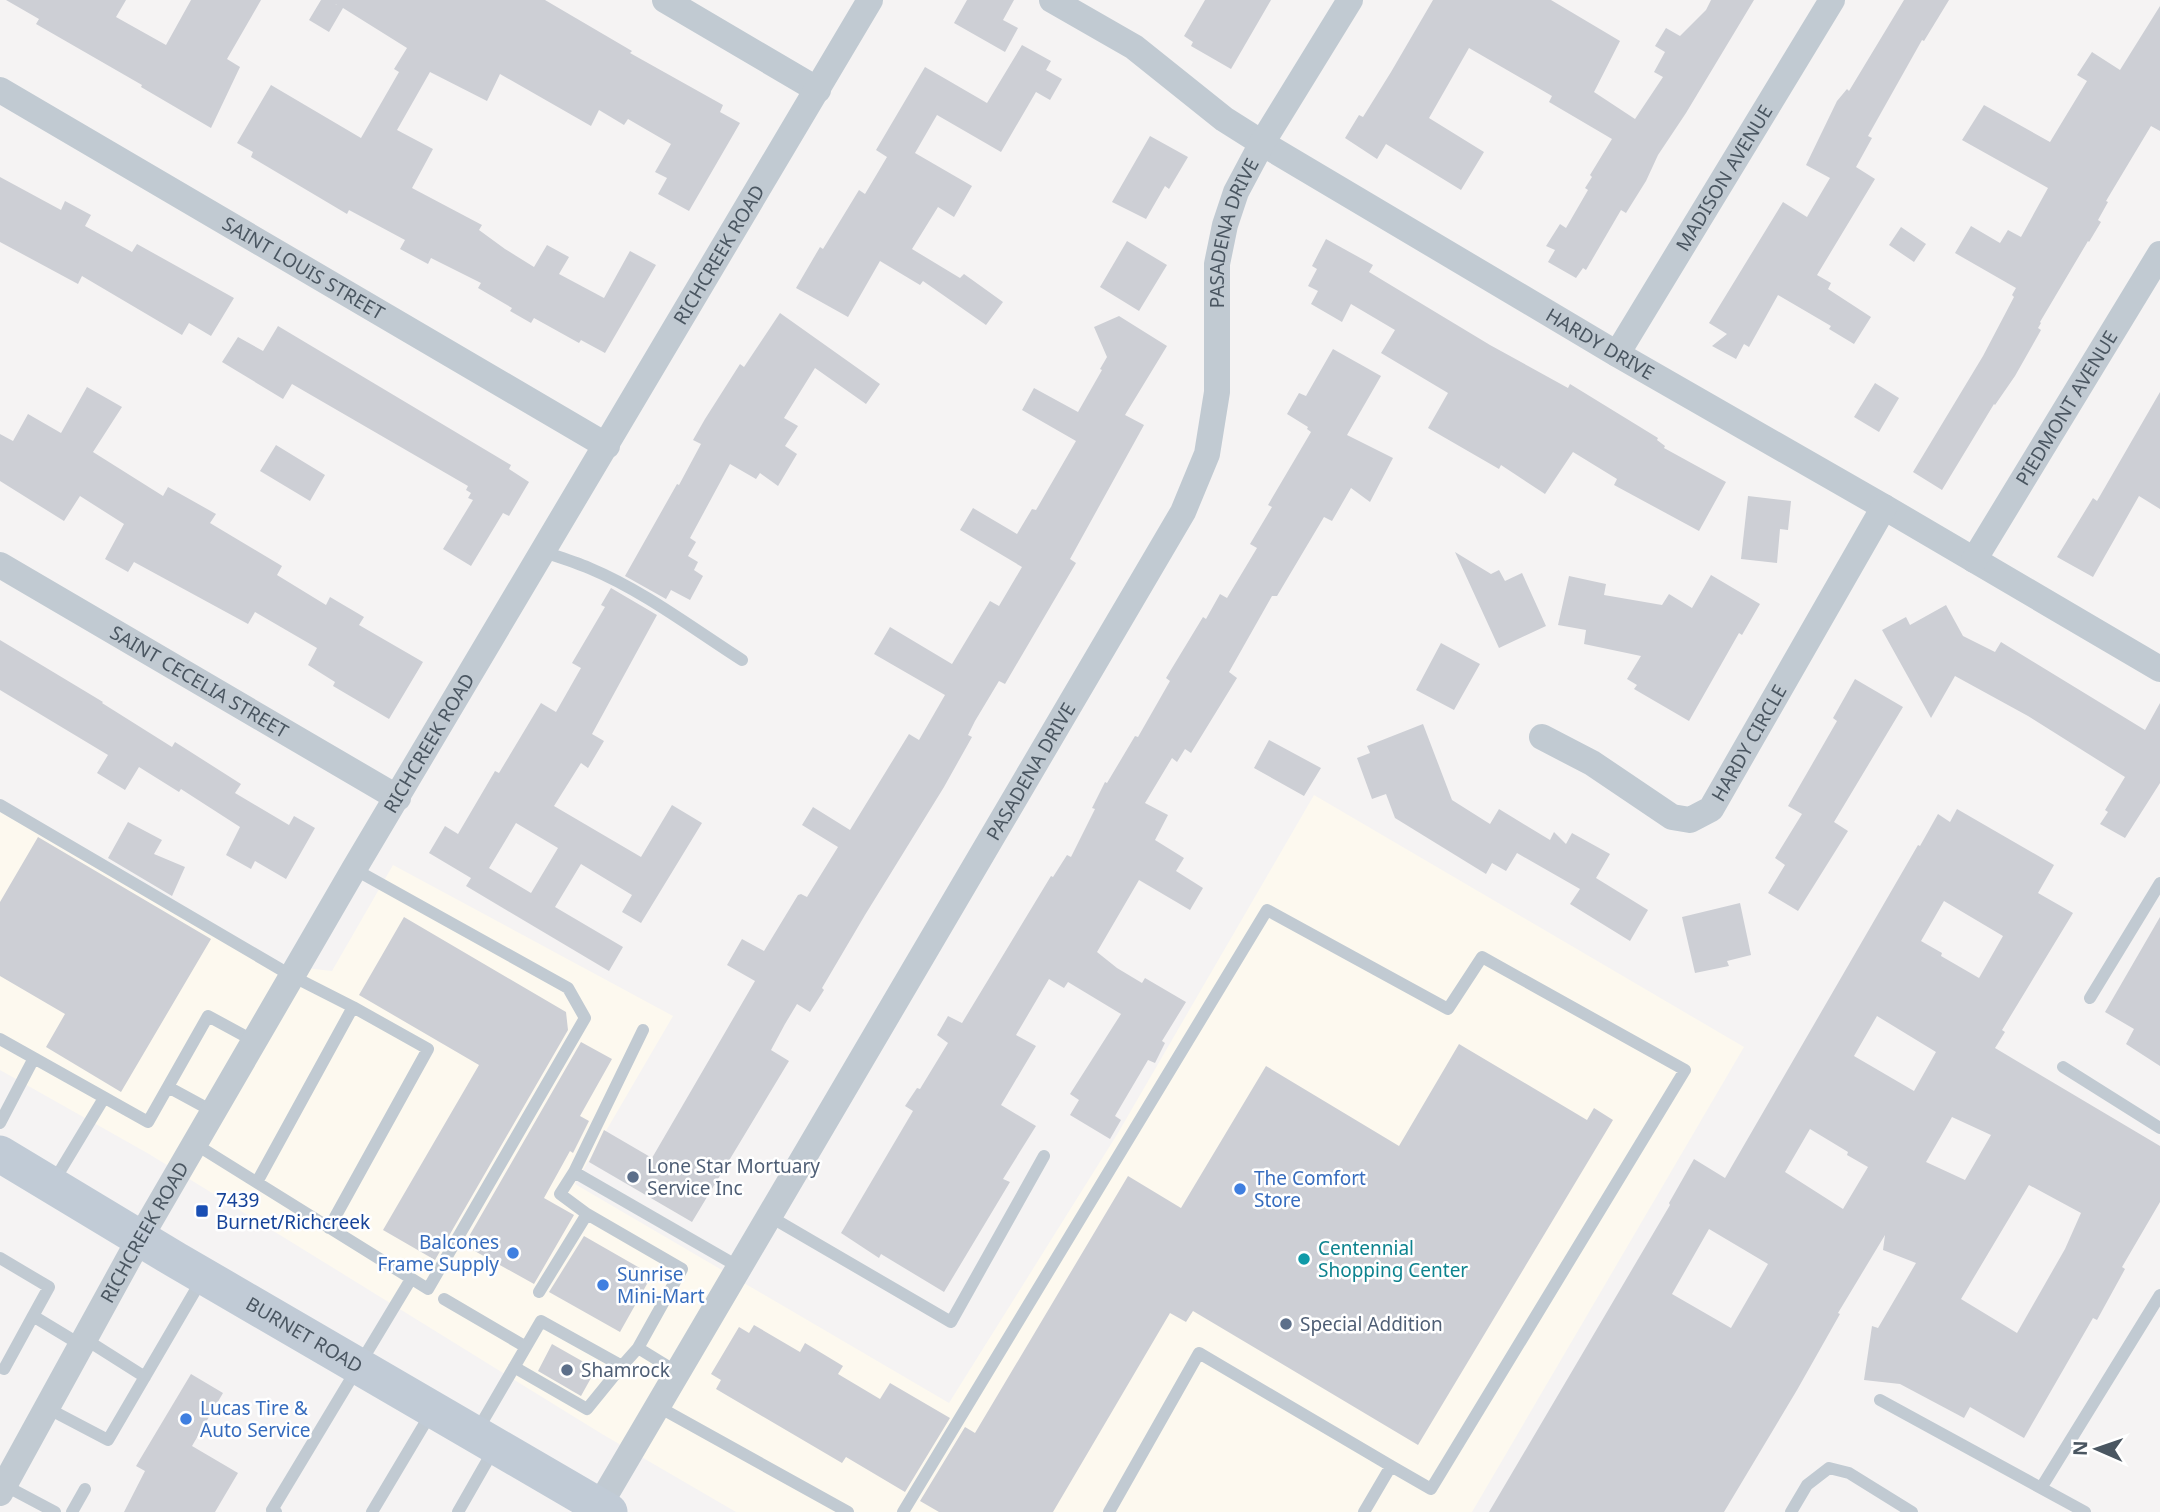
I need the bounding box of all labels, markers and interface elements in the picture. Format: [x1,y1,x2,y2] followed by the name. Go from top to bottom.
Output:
[1670,100,1778,256] street label: MADISON AVENUE
[1204,153,1265,308] street label: PASADENA DRIVE
[667,180,770,329] street label: RICHCREEK ROAD
[218,210,390,326] street label: SAINT LOUIS STREET
[1541,302,1659,386] street label: HARDY DRIVE
[2009,326,2123,490] street label: PIEDMONT AVENUE
[105,619,294,744] street label: SAINT CECELIA STREET
[377,668,480,818] street label: RICHCREEK ROAD
[1705,680,1793,806] street label: HARDY CIRCLE
[980,698,1081,845] street label: PASADENA DRIVE
[647,1153,820,1201] place label: Lone Star Mortuary Service Inc
[94,1157,195,1307] street label: RICHCREEK ROAD
[1254,1165,1366,1213] place label: The Comfort Store
[625,1169,641,1185] marker: Lone Star Mortuary Service Inc
[1232,1181,1248,1197] marker: The Comfort Store
[216,1187,370,1235] place label: 7439 Burnet/Richcreek
[194,1203,210,1219] marker: 7439 Burnet/Richcreek
[377,1229,499,1277] place label: Balcones Frame Supply
[1318,1235,1468,1283] place label: Centennial Shopping Center
[505,1245,521,1261] marker: Balcones Frame Supply
[1296,1251,1312,1267] marker: Centennial Shopping Center
[617,1261,705,1309] place label: Sunrise Mini-Mart
[595,1277,611,1293] marker: Sunrise Mini-Mart
[241,1291,368,1379] street label: BURNET ROAD
[1300,1311,1443,1337] place label: Special Addition
[1278,1316,1294,1332] marker: Special Addition
[581,1357,670,1383] place label: Shamrock
[559,1362,575,1378] marker: Shamrock
[200,1395,311,1443] place label: Lucas Tire & Auto Service
[178,1411,194,1427] marker: Lucas Tire & Auto Service
[2062,1414,2132,1484] north arrow
[2067,1440,2093,1457] text: N

